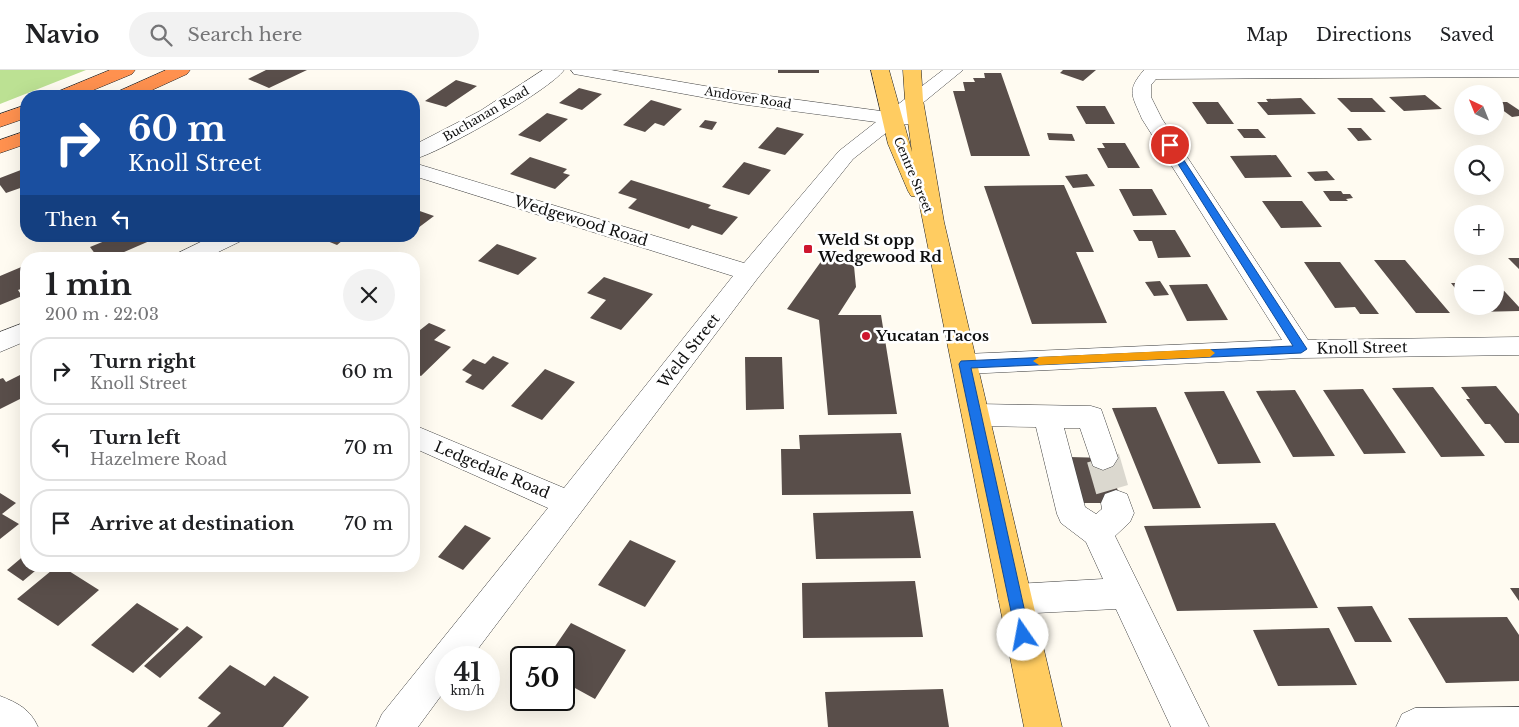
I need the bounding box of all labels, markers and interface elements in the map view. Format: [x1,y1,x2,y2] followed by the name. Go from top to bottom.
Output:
[129,12,479,57] search box
[25,20,99,49] text: Navio
[147,21,175,49] icon: search
[187,23,302,46] text: Search here
[1246,24,1288,46] text: Map
[1316,24,1412,46] text: Directions
[1440,24,1494,46] text: Saved
[440,83,532,144] street label: Buchanan Road
[702,83,793,112] street label: Andover Road
[1454,85,1504,135] north arrow
[1454,85,1504,315] map controls
[128,107,226,150] text: 60 m
[45,110,110,175] icon: right
[1149,124,1191,166] pin
[1156,131,1184,159] icon: arrive
[891,134,936,216] street label: Centre Street
[1454,145,1504,195] button: search
[128,150,261,177] text: Knoll Street
[511,191,650,250] street label: Wedgewood Road
[107,205,135,233] icon: left
[1454,205,1504,255] button: +
[45,208,97,231] text: Then
[817,230,943,266] place label: Weld St opp Wedgewood Rd
[802,243,814,255] marker: Weld St opp Wedgewood Rd
[1454,265,1504,315] button: −
[45,266,132,303] text: 1 min
[343,269,395,321] button: close
[45,304,159,324] text: 200 m · 22:03
[653,309,724,393] street label: Weld Street
[875,326,989,345] place label: Yucatan Tacos
[860,330,872,342] marker: Yucatan Tacos
[1316,337,1408,358] street label: Knoll Street
[90,350,196,373] text: Turn right
[47,357,75,385] icon: right
[341,360,393,383] text: 60 m
[90,373,187,393] text: Knoll Street
[90,426,181,449] text: Turn left
[47,433,75,461] icon: left
[344,436,393,459] text: 70 m
[432,437,553,502] street label: Ledgedale Road
[90,449,227,469] text: Hazelmere Road
[47,509,75,537] icon: arrive
[90,512,294,535] text: Arrive at destination
[344,512,393,535] text: 70 m
[996,608,1048,660] position arrow
[510,646,575,711] speed limit sign: 50
[454,657,481,688] text: 41
[450,683,485,698] text: km/h

